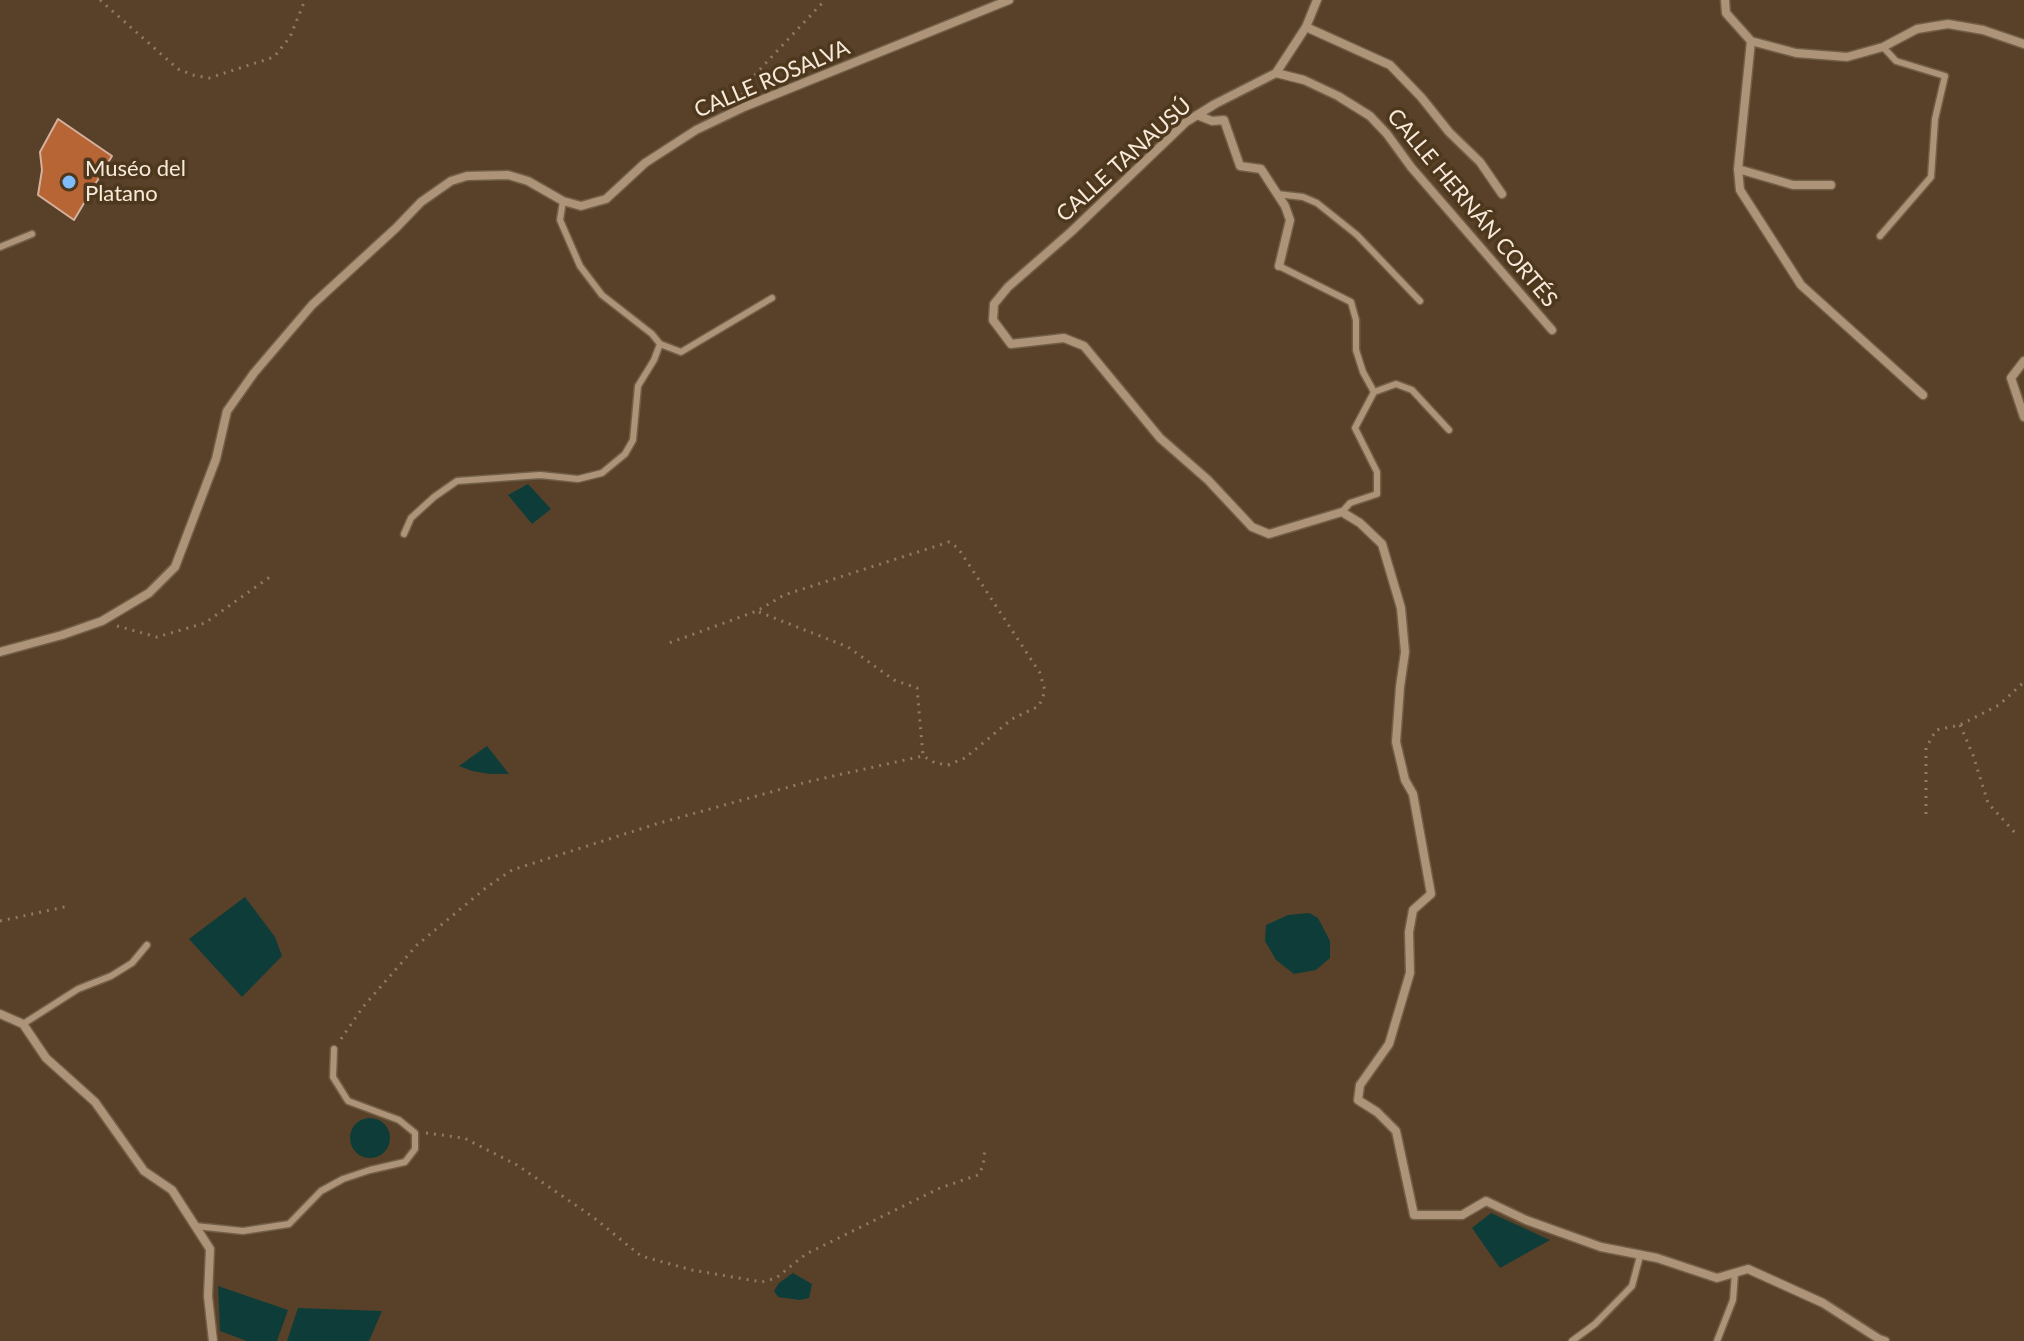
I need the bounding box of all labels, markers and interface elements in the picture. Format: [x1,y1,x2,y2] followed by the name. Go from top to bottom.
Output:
[690,34,854,124] street label: CALLE ROSALVA
[1051,92,1197,228] street label: CALLE TANAUSÚ
[1381,103,1563,313] street label: CALLE HERNÁN CORTÉS
[85,156,186,208] place label: Muséo del Platano
[60,173,78,191] marker: Muséo del Platano

